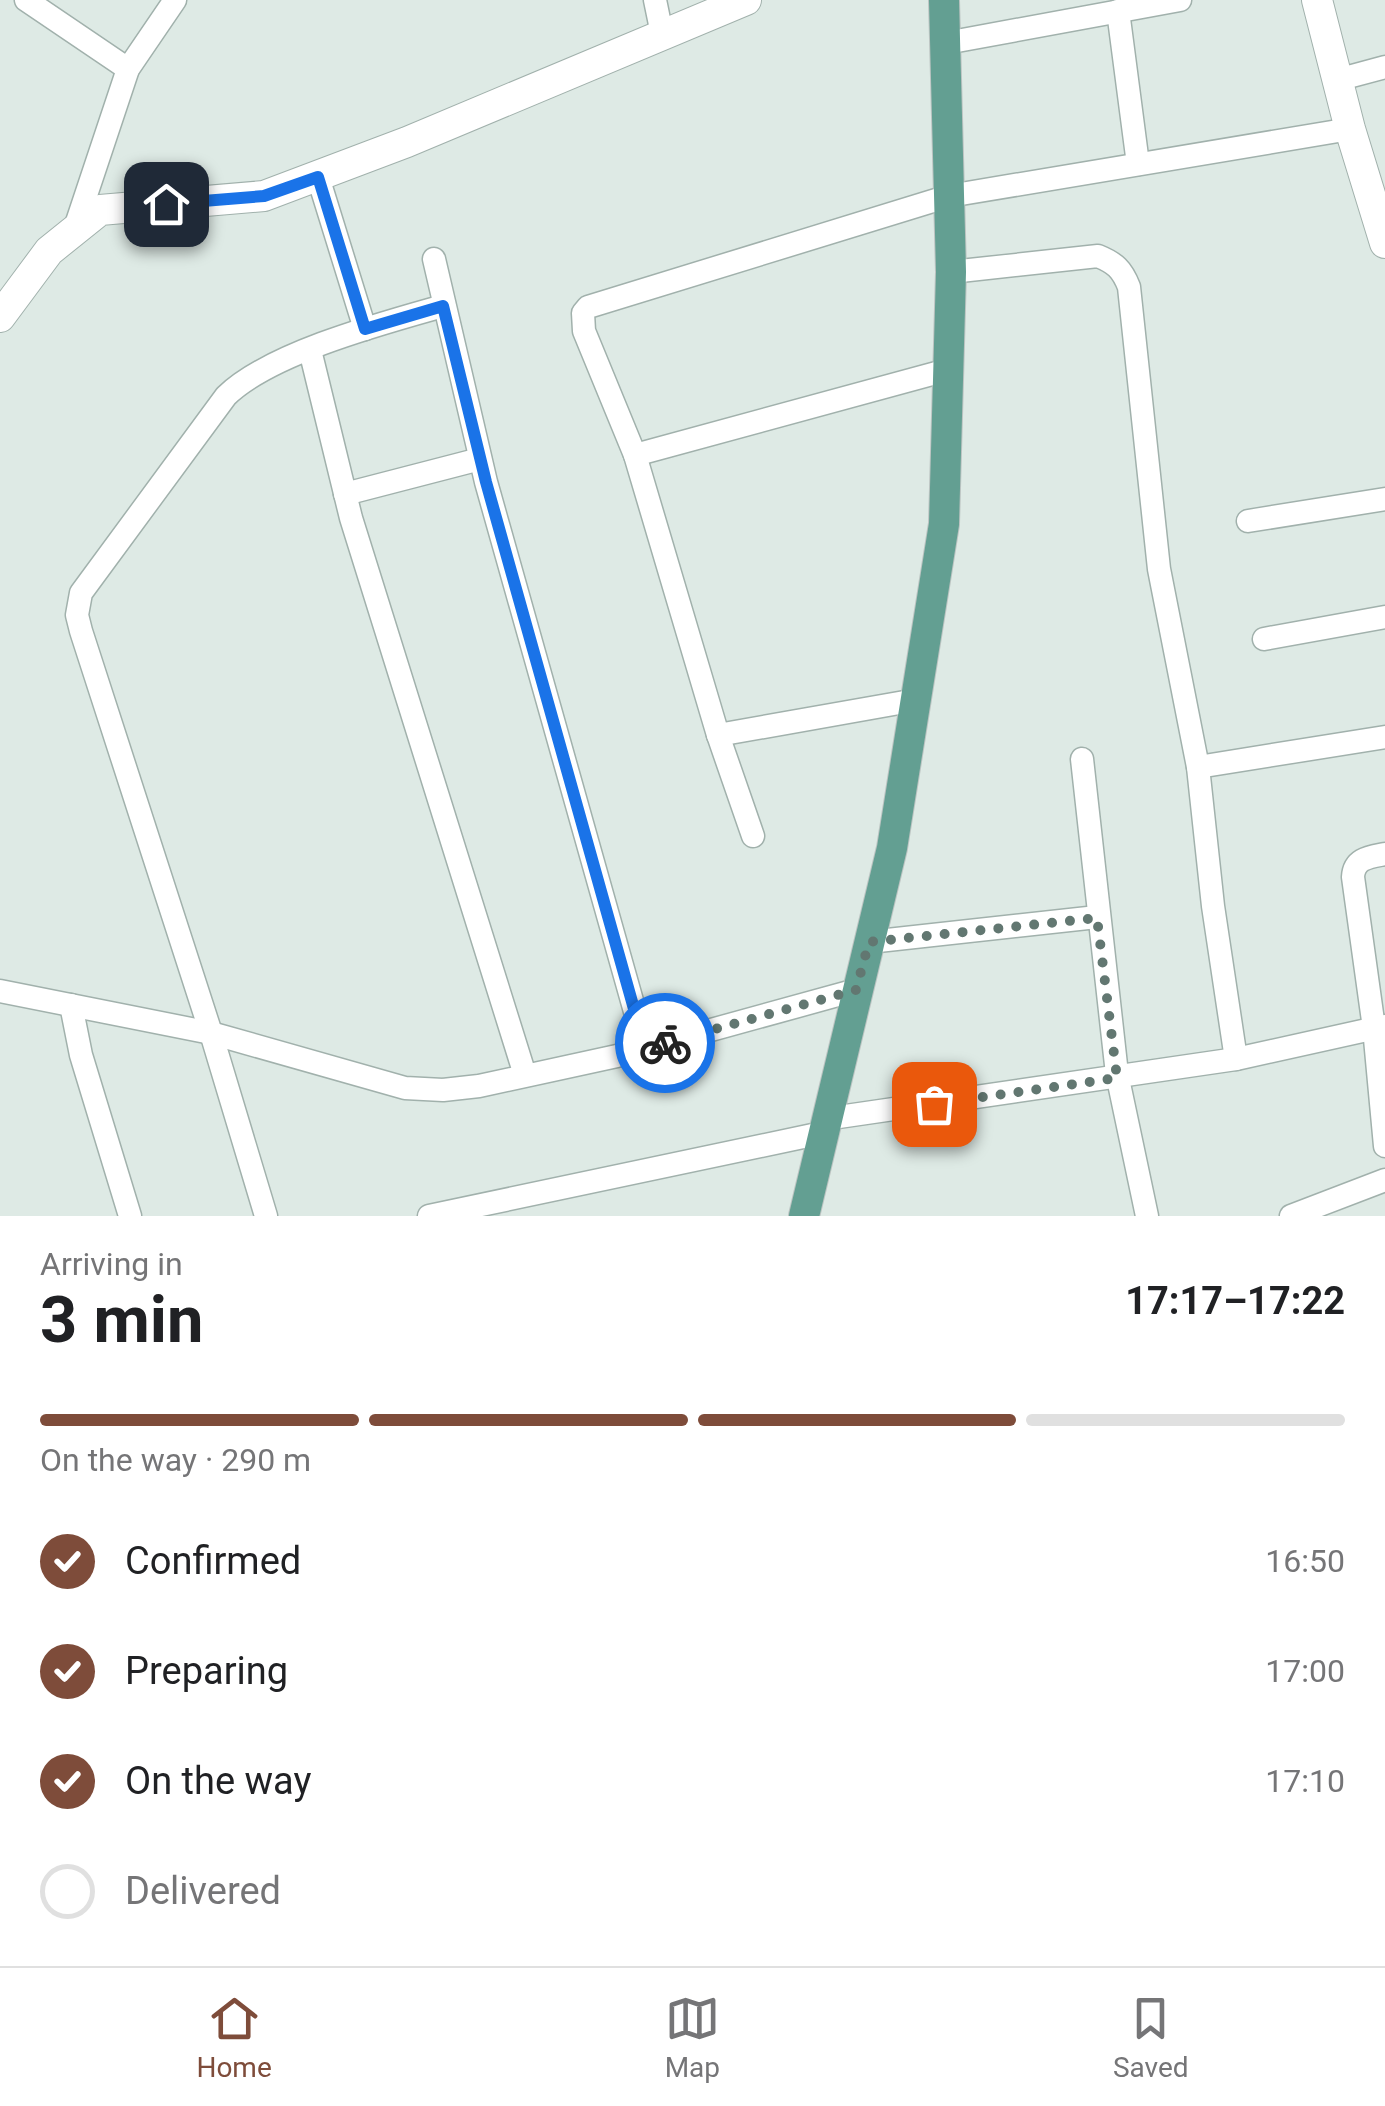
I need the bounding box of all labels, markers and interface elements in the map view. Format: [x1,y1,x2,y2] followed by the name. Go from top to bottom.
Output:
[124,162,209,247] pin
[139,177,194,232] icon: home
[615,993,715,1093] courier
[638,1016,693,1071] icon: bike
[892,1062,977,1147] pin
[907,1077,962,1132] icon: bag
[40,1245,183,1283] text: Arriving in
[1125,1279,1345,1323] text: 17:17–17:22
[40,1282,203,1358] text: 3 min
[40,1441,311,1479] text: On the way · 290 m
[40,1534,95,1589] icon: check
[125,1539,301,1583] text: Confirmed
[1265,1542,1345,1580] text: 16:50
[40,1644,95,1699] icon: check
[125,1649,288,1693] text: Preparing
[1265,1652,1345,1690] text: 17:00
[40,1754,95,1809] icon: check
[125,1759,311,1803] text: On the way
[1265,1762,1345,1800] text: 17:10
[125,1869,281,1913] text: Delivered
[196,1991,272,2084] tab: Home
[665,1991,720,2084] tab: Map
[1113,1991,1189,2084] tab: Saved

